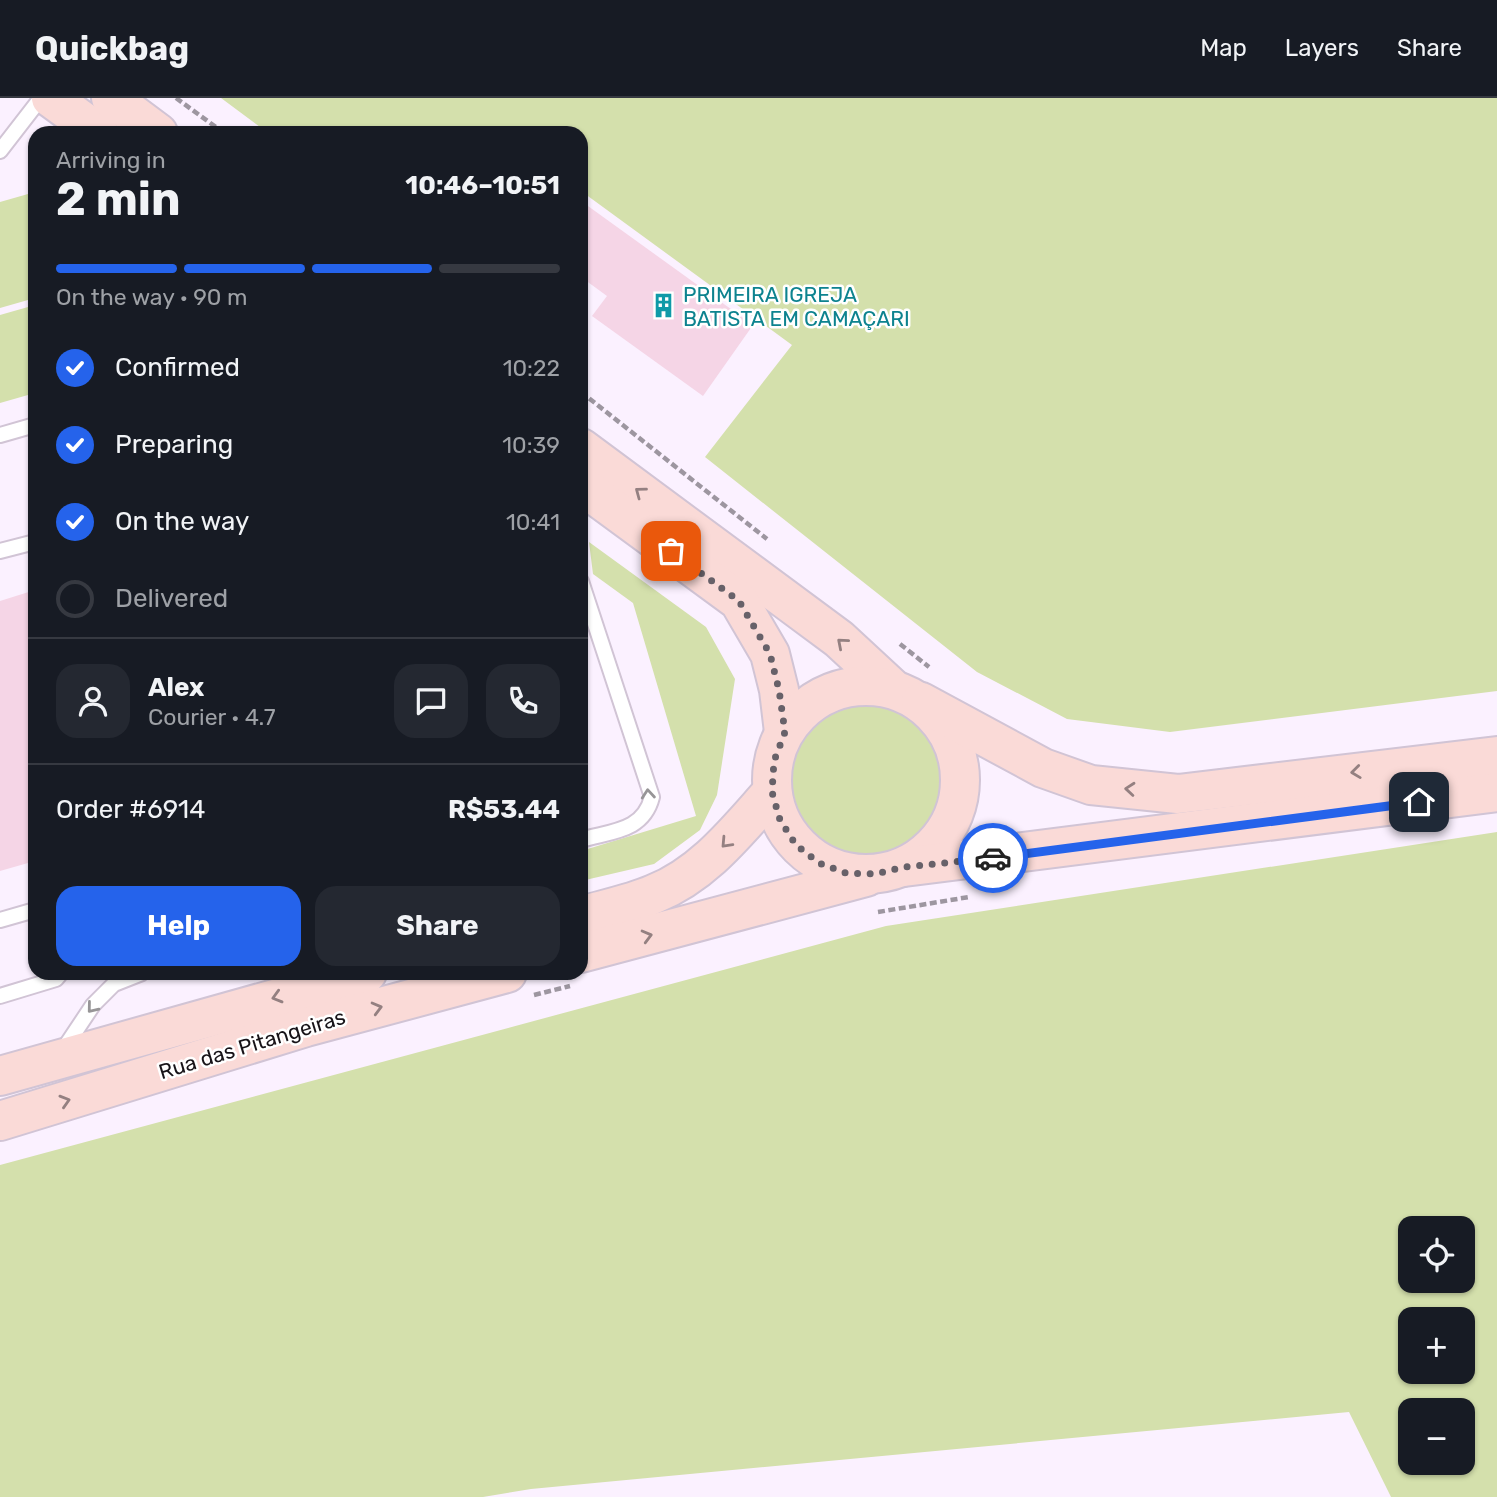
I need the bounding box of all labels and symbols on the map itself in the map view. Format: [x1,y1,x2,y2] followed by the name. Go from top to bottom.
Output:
[683,282,910,331] place label: PRIMEIRA IGREJA BATISTA EM CAMAÇARI
[649,292,677,320] building icon: PRIMEIRA IGREJA BATISTA EM CAMAÇARI
[636,488,648,500] one-way arrow
[641,521,701,581] pin
[838,639,851,651] one-way arrow
[1350,765,1362,780] one-way arrow
[1389,772,1449,832] pin
[1124,782,1135,797] one-way arrow
[641,788,656,799] one-way arrow
[958,823,1028,893] courier
[722,834,734,847] one-way arrow
[641,929,653,944] one-way arrow
[271,988,283,1003] one-way arrow
[88,999,100,1012] one-way arrow
[371,1001,383,1016] one-way arrow
[156,1004,348,1084] street label: Rua das Pitangeiras
[59,1094,71,1109] one-way arrow

